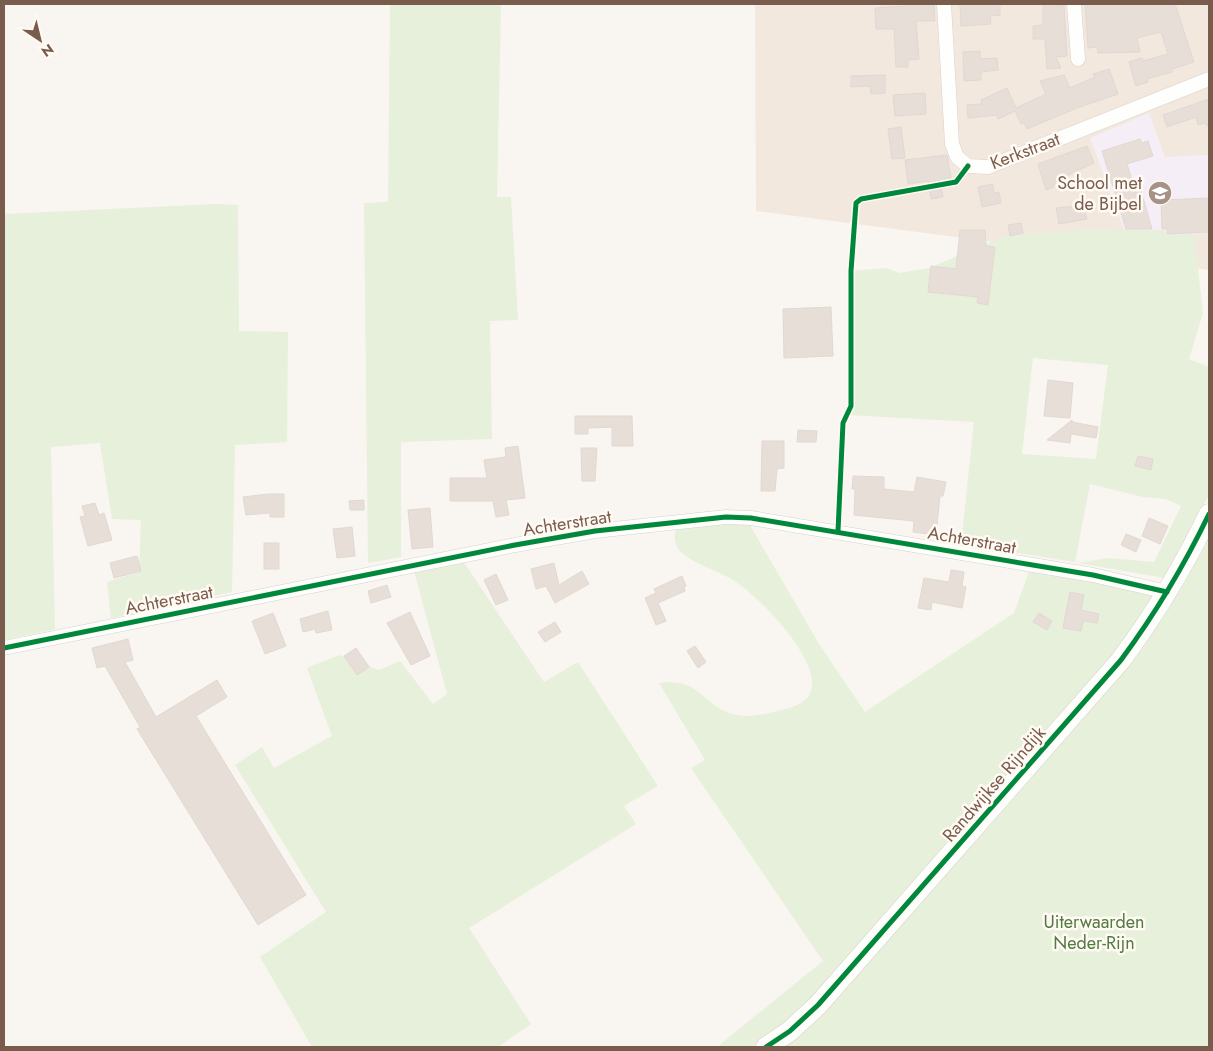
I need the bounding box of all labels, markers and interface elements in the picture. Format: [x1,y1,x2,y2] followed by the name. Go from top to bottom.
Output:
[15,15,65,65] north arrow
[37,39,58,62] text: N
[987,126,1064,176] street label: Kerkstraat
[1057,170,1143,217] place label: School met de Bijbel
[1147,180,1173,206] school or university icon: School met de Bijbel
[521,503,614,543] street label: Achterstraat
[926,519,1019,561] street label: Achterstraat
[123,579,216,621] street label: Achterstraat
[936,720,1052,848] street label: Randwijkse Rijndijk
[1044,909,1144,956] park label: Uiterwaarden Neder-Rijn

